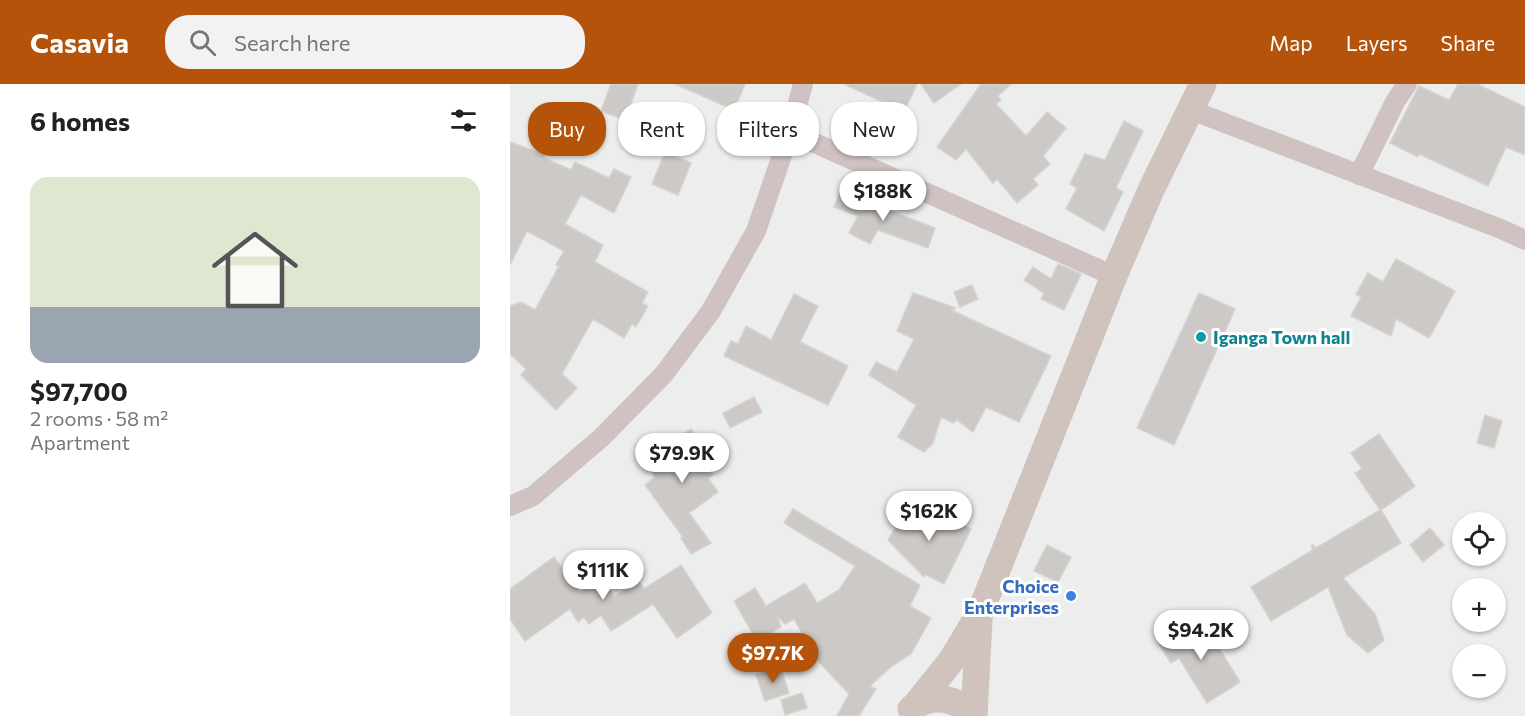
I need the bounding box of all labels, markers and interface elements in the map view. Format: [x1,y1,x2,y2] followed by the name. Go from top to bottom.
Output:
[165,15,585,69] search box
[30,25,129,59] text: Casavia
[186,26,219,59] icon: search
[234,29,350,56] text: Search here
[1269,30,1313,55] text: Map
[1346,30,1408,55] text: Layers
[1441,30,1495,55] text: Share
[528,102,606,156] chip: Buy
[618,102,705,156] chip: Rent
[717,102,819,156] chip: Filters
[831,102,917,156] chip: New
[447,104,480,137] icon: filters
[30,105,130,136] text: 6 homes
[841,171,925,222] pin: $188K
[853,178,913,202] text: $188K
[201,216,309,324] icon: home
[1213,326,1350,348] place label: Iganga Town hall
[1194,330,1208,344] marker: Iganga Town hall
[30,375,128,406] text: $97,700
[30,406,168,430] text: 2 rooms · 58 m²
[30,430,130,454] text: Apartment
[633,433,731,484] pin: $79.9K
[649,440,715,464] text: $79.9K
[887,491,971,542] pin: $162K
[900,498,958,522] text: $162K
[1452,512,1506,698] map controls
[1452,512,1506,566] button: locate
[561,550,645,601] pin: $111K
[577,557,629,581] text: $111K
[964,575,1059,618] place label: Choice Enterprises
[1452,578,1506,632] button: +
[1064,589,1078,603] marker: Choice Enterprises
[1152,610,1250,661] pin: $94.2K
[1168,617,1234,641] text: $94.2K
[724,633,822,684] pin: $97.7K
[741,640,805,664] text: $97.7K
[1452,644,1506,698] button: −

